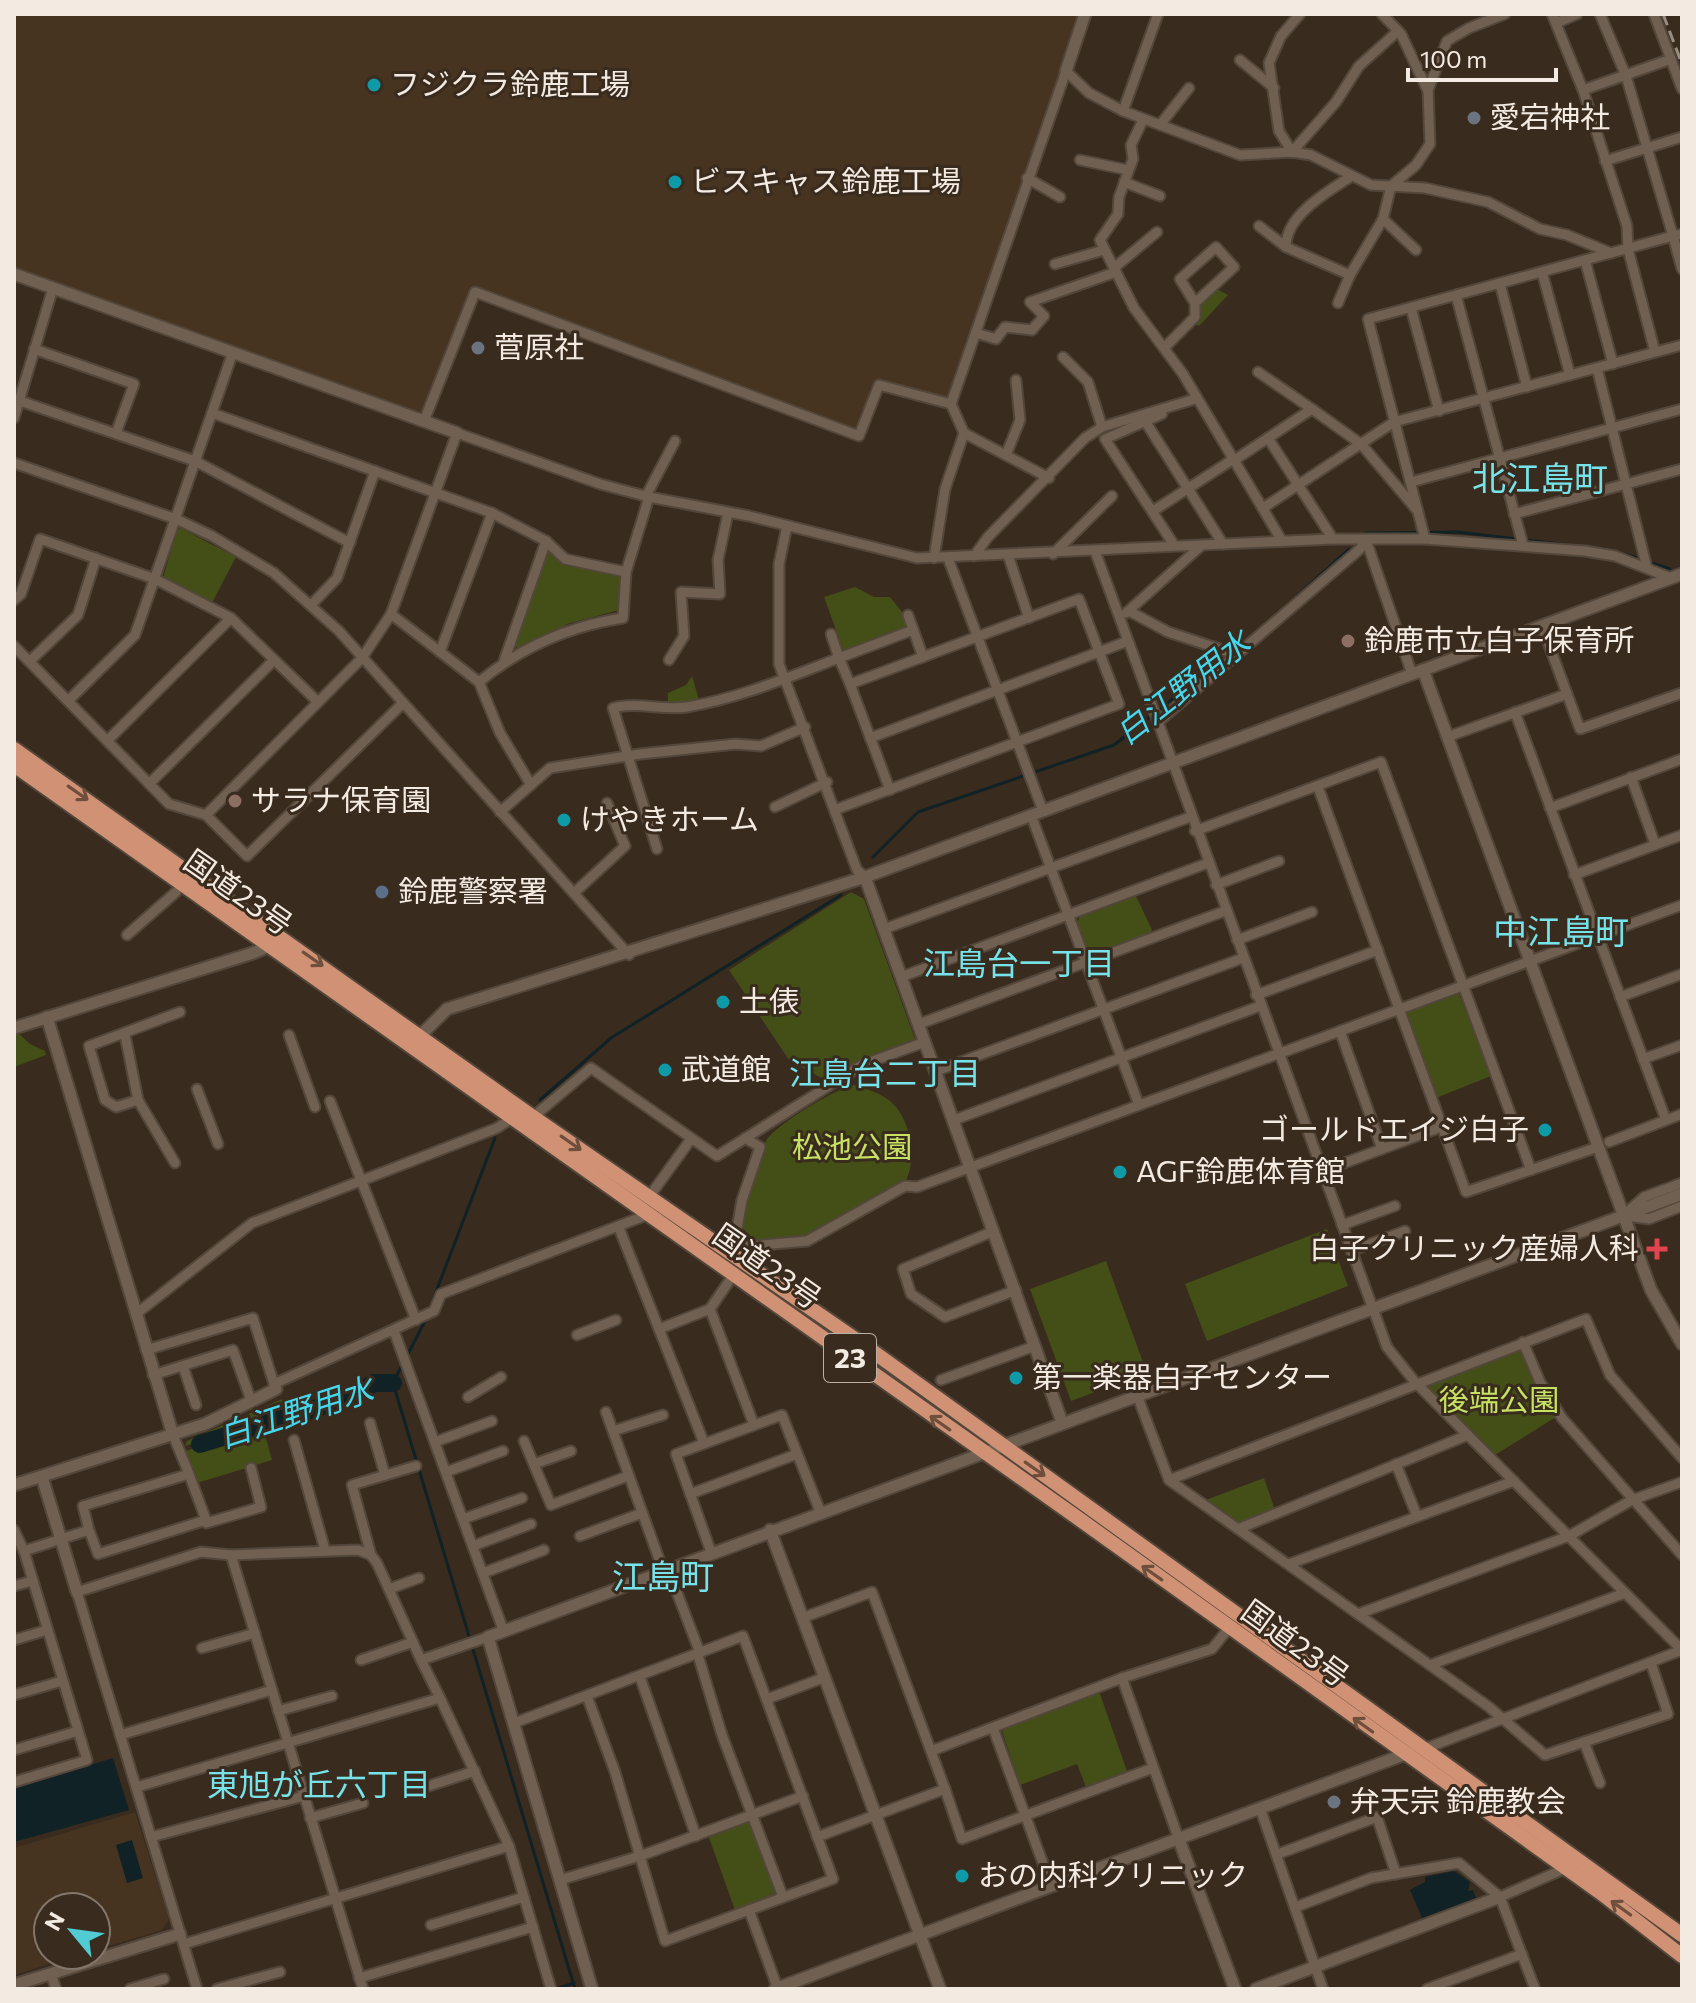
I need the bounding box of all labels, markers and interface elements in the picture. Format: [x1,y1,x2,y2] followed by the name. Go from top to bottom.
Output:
[1408,32,1556,82] scale bar
[1420,44,1487,73] text: 100 m
[390,64,630,101] place label: フジクラ鈴鹿工場
[365,76,383,94] marker: フジクラ鈴鹿工場
[1490,97,1610,134] place label: 愛宕神社
[1465,109,1483,127] marker: 愛宕神社
[691,161,961,198] place label: ビスキャス鈴鹿工場
[666,173,684,191] marker: ビスキャス鈴鹿工場
[494,327,584,364] place label: 菅原社
[469,339,487,357] marker: 菅原社
[1472,456,1608,498] district label: 北江島町
[1106,620,1259,751] water label: 白江野用水
[1364,620,1634,657] place label: 鈴鹿市立白子保育所
[1339,632,1357,650] marker: 鈴鹿市立白子保育所
[251,780,431,817] place label: サラナ保育園
[66,785,88,802] one-way arrow
[226,792,244,810] marker: サラナ保育園
[580,799,759,836] place label: けやきホーム
[555,811,573,829] marker: けやきホーム
[178,840,301,942] street label: 国道23号
[398,871,548,908] place label: 鈴鹿警察署
[373,883,391,901] marker: 鈴鹿警察署
[1493,909,1629,951] district label: 中江島町
[923,942,1115,982] district label: 江島台一丁目
[302,951,324,967] one-way arrow
[739,981,799,1018] place label: 土俵
[714,993,732,1011] marker: 土俵
[681,1049,771,1086] place label: 武道館
[789,1052,981,1092] district label: 江島台二丁目
[656,1061,674,1079] marker: 武道館
[1259,1109,1529,1146] place label: ゴールドエイジ白子
[1536,1121,1554,1139] marker: ゴールドエイジ白子
[792,1127,912,1164] park label: 松池公園
[559,1135,581,1151] one-way arrow
[1136,1151,1345,1188] place label: AGF鈴鹿体育館
[1111,1163,1129,1181] marker: AGF鈴鹿体育館
[707,1214,830,1316] street label: 国道23号
[1309,1228,1639,1265] place label: 白子クリニック産婦人科
[1646,1238,1668,1260] marker: 白子クリニック産婦人科
[824,1334,876,1382] road number: 23
[1032,1357,1332,1394] place label: 第一楽器白子センター
[213,1366,380,1455] water label: 白江野用水
[1007,1369,1025,1387] marker: 第一楽器白子センター
[1439,1380,1559,1417] park label: 後端公園
[929,1415,951,1431] one-way arrow
[1024,1461,1046,1477] one-way arrow
[612,1554,714,1596] district label: 江島町
[1142,1565,1163,1582] one-way arrow
[1236,1591,1357,1693] street label: 国道23号
[1353,1717,1374,1734] one-way arrow
[207,1763,431,1803] district label: 東旭が丘六丁目
[1350,1781,1566,1818] place label: 弁天宗 鈴鹿教会
[1325,1793,1343,1811] marker: 弁天宗 鈴鹿教会
[978,1855,1248,1892] place label: おの内科クリニック
[953,1867,971,1885] marker: おの内科クリニック
[32,1891,112,1971] north arrow
[1610,1899,1632,1916] one-way arrow
[38,1907,70,1935] text: N

